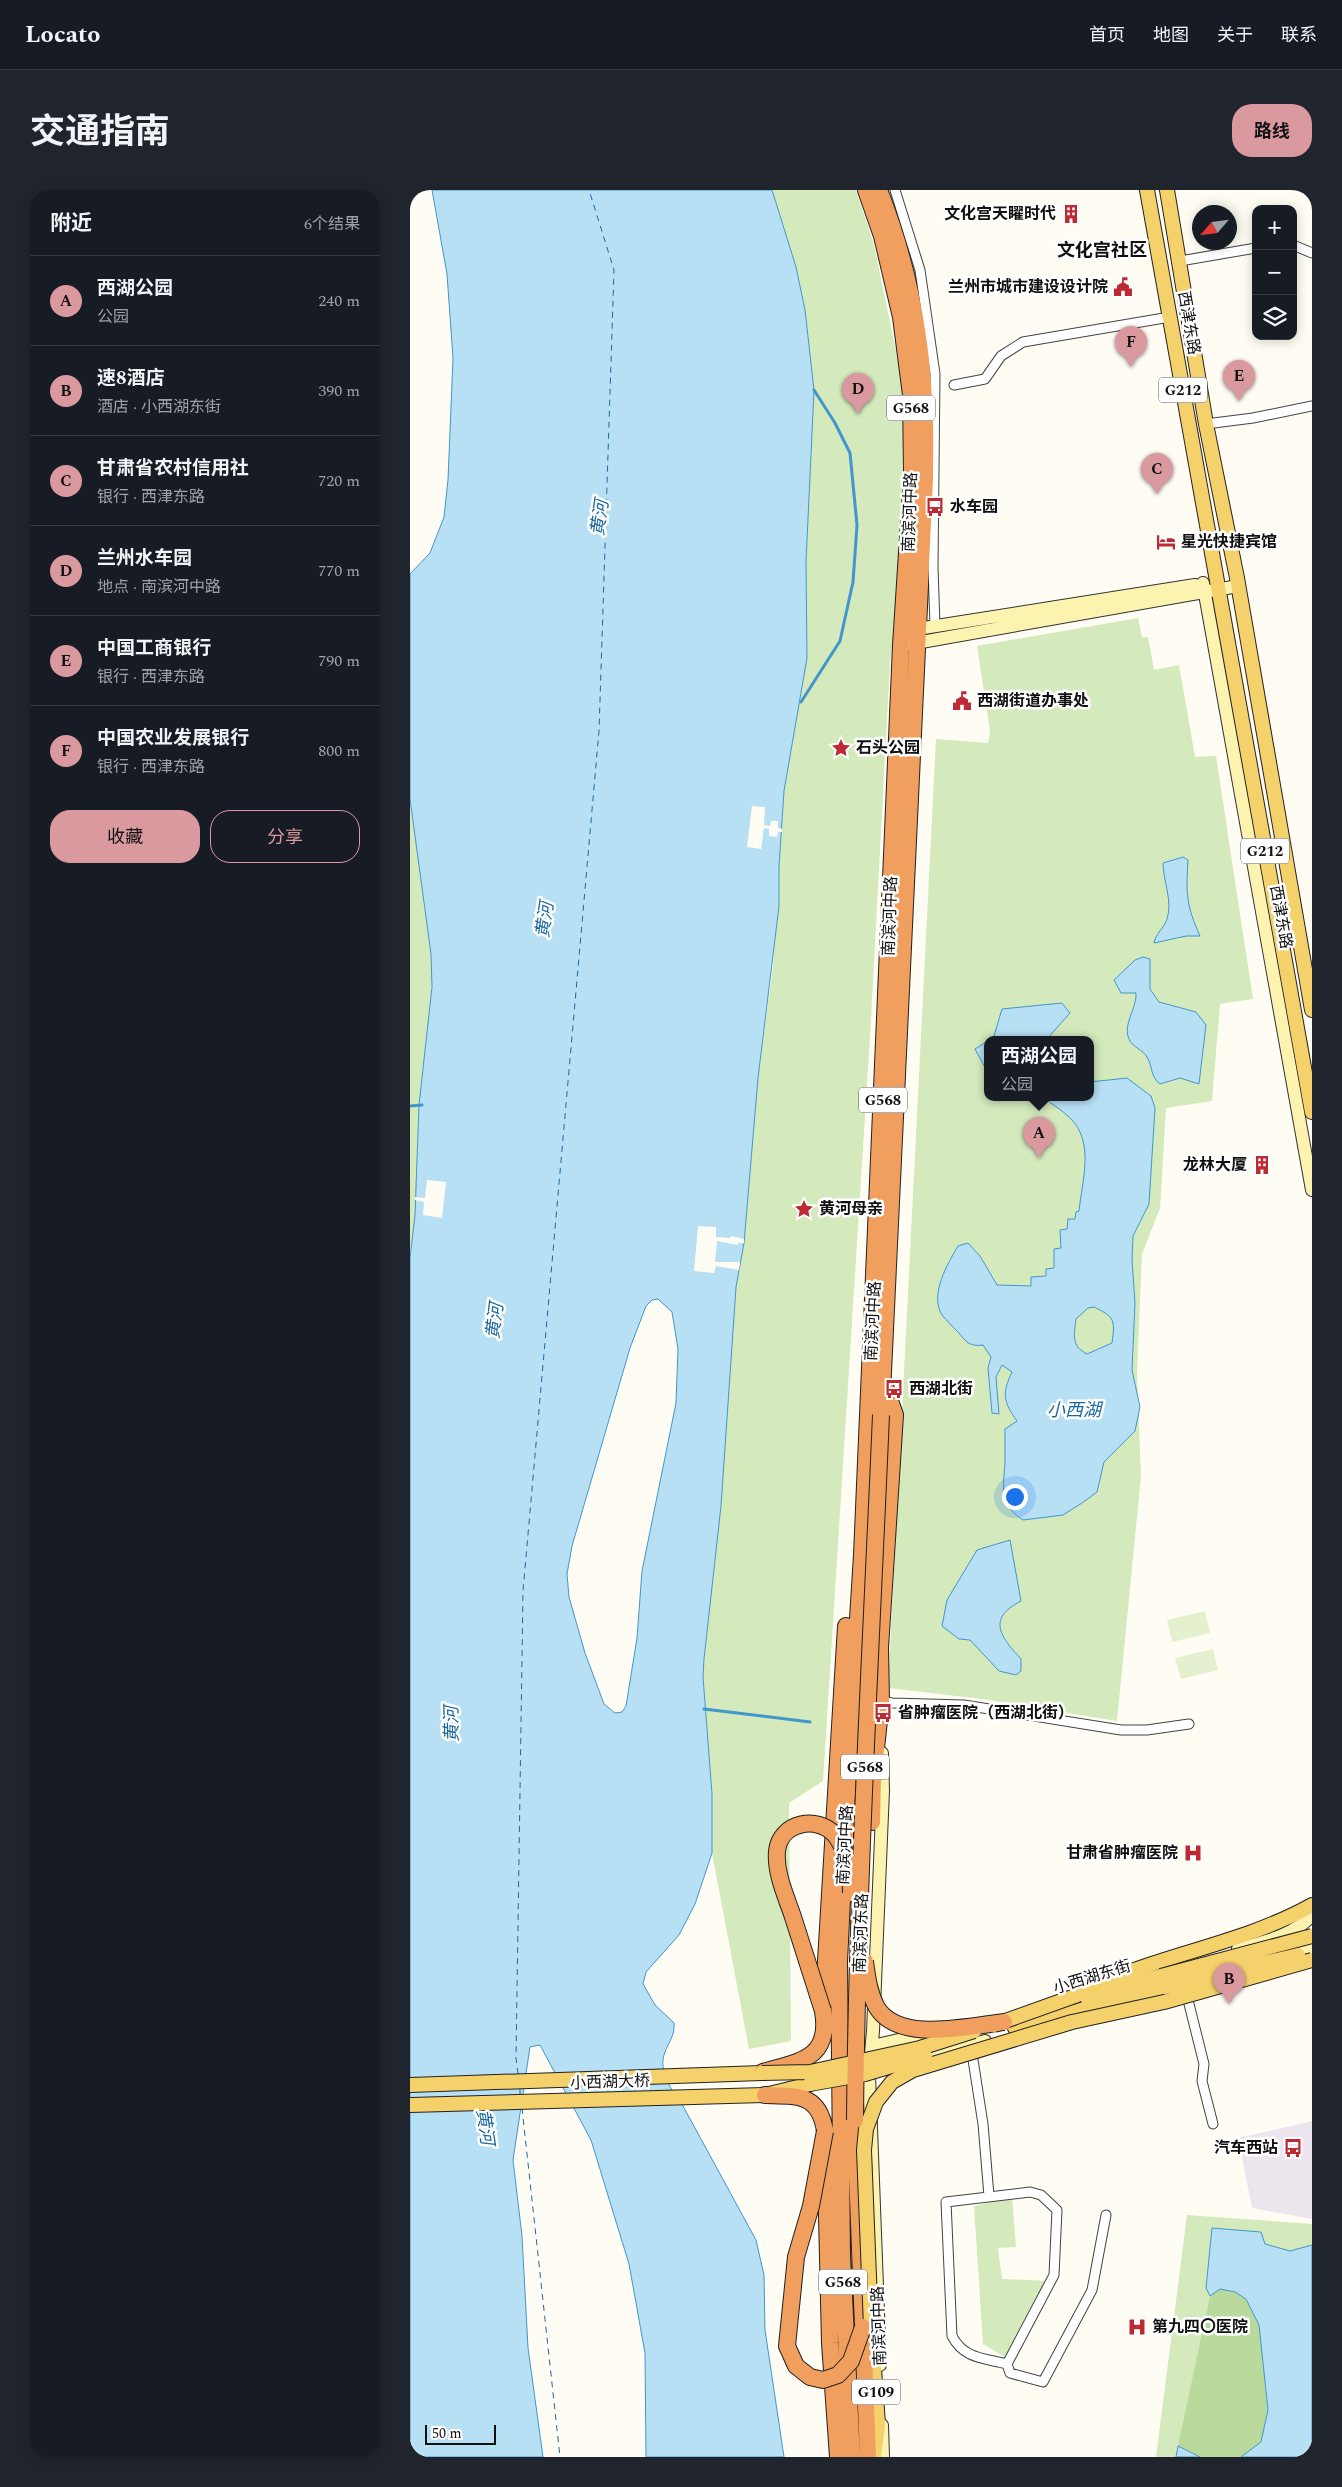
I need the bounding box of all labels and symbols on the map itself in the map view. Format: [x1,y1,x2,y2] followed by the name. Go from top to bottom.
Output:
[944,202,1056,226] place label: 文化宫天矅时代
[1060,203,1082,225] building icon: 文化宫天矅时代
[1192,205,1237,250] north arrow
[1057,237,1147,264] district label: 文化宫社区
[948,275,1108,299] place label: 兰州市城市建设设计院
[1112,276,1134,298] public building icon: 兰州市城市建设设计院
[1172,289,1206,357] street label: 西津东路
[1115,326,1147,367] pin: F
[1223,360,1255,401] pin: E
[842,373,874,414] pin: D
[1159,378,1207,402] road number: G212
[887,396,935,420] road number: G568
[1141,453,1173,494] pin: C
[897,472,923,552] street label: 南滨河中路
[584,495,616,538] water label: 黄河
[950,495,998,519] place label: 水车园
[924,496,946,518] bus stop icon: 水车园
[1181,530,1277,554] place label: 星光快捷宾馆
[1155,531,1177,553] hotel icon: 星光快捷宾馆
[977,689,1089,713] place label: 西湖街道办事处
[951,690,973,712] public building icon: 西湖街道办事处
[856,736,920,760] place label: 石头公园
[830,737,852,759] place icon: 石头公园
[1241,838,1289,864] road number: G212
[877,876,903,956] street label: 南滨河中路
[1264,883,1298,951] street label: 西津东路
[529,897,561,940] water label: 黄河
[859,1088,907,1112] road number: G568
[1023,1117,1055,1158] pin: A
[1183,1153,1247,1177] place label: 龙林大厦
[1251,1154,1273,1176] building icon: 龙林大厦
[819,1197,883,1221] place label: 黄河母亲
[793,1198,815,1220] place icon: 黄河母亲
[859,1280,887,1362] street label: 南滨河中路
[479,1299,511,1341] water label: 黄河
[909,1377,973,1401] place label: 西湖北街
[883,1378,905,1400] bus stop icon: 西湖北街
[1047,1397,1104,1424] water label: 小西湖
[1002,1484,1028,1510] your location
[898,1701,1074,1725] place label: 省肿瘤医院（西湖北街）
[872,1702,894,1724] bus stop icon: 省肿瘤医院（西湖北街）
[438,1703,466,1742] water label: 黄河
[841,1754,889,1780] road number: G568
[831,1804,859,1886] street label: 南滨河中路
[1066,1841,1178,1865] place label: 甘肃省肿瘤医院
[1182,1842,1204,1864] hospital icon: 甘肃省肿瘤医院
[848,1893,874,1973] street label: 南滨河东路
[1050,1954,1134,2000] street label: 小西湖东街
[1213,1963,1245,2004] pin: B
[570,2069,650,2095] street label: 小西湖大桥
[469,2107,501,2150] water label: 黄河
[1214,2136,1278,2160] place label: 汽车西站
[1282,2137,1304,2159] bus stop icon: 汽车西站
[819,2270,867,2294] road number: G568
[866,2286,892,2366] street label: 南滨河中路
[1152,2315,1248,2339] place label: 第九四〇医院
[1126,2316,1148,2338] hospital icon: 第九四〇医院
[852,2380,900,2404] road number: G109
[425,2422,496,2445] scale bar

